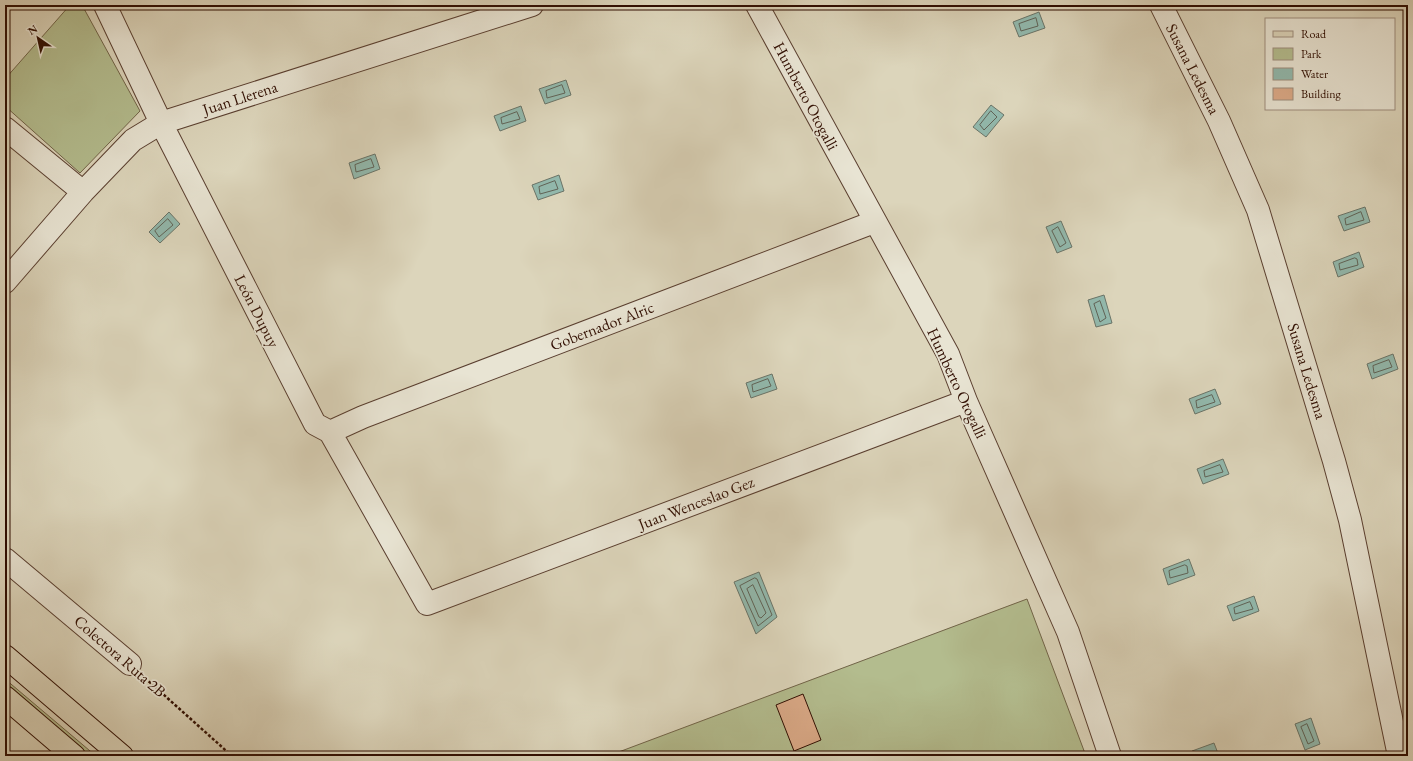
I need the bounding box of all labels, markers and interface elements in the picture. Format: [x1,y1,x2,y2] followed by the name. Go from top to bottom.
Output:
[18,18,58,58] north arrow
[1265,18,1395,110] legend
[1161,20,1225,119] street label: Susana Ledesma
[25,21,40,38] text: N
[1301,26,1327,42] text: Road
[769,38,843,154] street label: Humberto Otogalli
[1301,46,1322,62] text: Park
[1301,66,1328,82] text: Water
[198,76,281,121] street label: Juan Llerena
[1301,86,1342,102] text: Building
[230,271,285,352] street label: León Dupuy
[547,297,657,355] street label: Gobernador Alric
[1282,320,1332,422] street label: Susana Ledesma
[922,324,992,442] street label: Humberto Otogalli
[633,471,757,535] street label: Juan Wenceslao Gez
[70,610,170,702] street label: Colectora Ruta 2B

